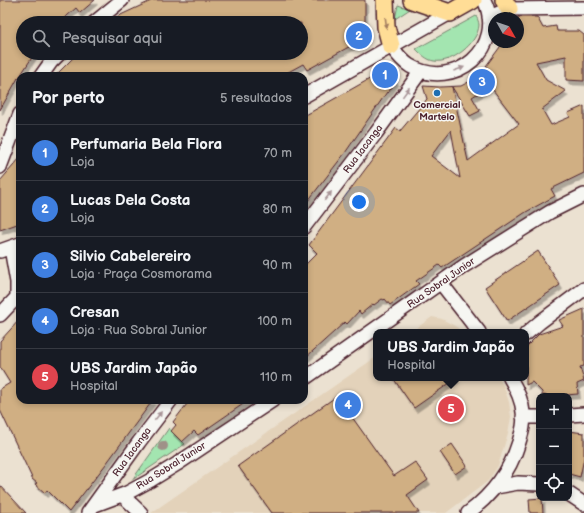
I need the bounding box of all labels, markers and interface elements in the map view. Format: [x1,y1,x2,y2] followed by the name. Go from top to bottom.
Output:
[488,12,524,48] north arrow
[16,16,308,60] search box
[383,17,389,29] one-way arrow
[346,21,372,51] pin: 2
[30,27,52,49] icon: search
[62,29,162,48] text: Pesquisar aqui
[372,60,398,90] pin: 1
[453,65,465,71] one-way arrow
[469,67,495,97] pin: 3
[402,86,410,97] one-way arrow
[32,88,105,108] text: Por perto
[432,88,442,98] marker: Comercial Martelo
[220,90,292,106] text: 5 resultados
[414,99,461,123] place label: Comercial Martelo
[341,122,385,176] street label: Rua Iacanga
[70,135,222,154] text: Perfumaria Bela Flora
[42,145,48,161] text: 1
[264,145,292,161] text: 70 m
[70,154,95,170] text: Loja
[323,190,332,201] one-way arrow
[70,191,190,210] text: Lucas Dela Costa
[349,192,369,212] your location
[41,201,49,217] text: 2
[263,201,292,217] text: 80 m
[70,210,95,226] text: Loja
[70,247,191,266] text: Silvio Cabelereiro
[405,255,477,311] street label: Rua Sobral Junior
[41,257,49,273] text: 3
[263,257,292,273] text: 90 m
[70,266,212,282] text: Loja · Praça Cosmorama
[70,303,119,322] text: Cresan
[41,313,49,329] text: 4
[257,313,292,329] text: 100 m
[70,322,207,338] text: Loja · Rua Sobral Junior
[373,329,529,381] popup
[387,338,515,357] text: UBS Jardim Japão
[387,357,435,373] text: Hospital
[70,359,197,378] text: UBS Jardim Japão
[41,369,49,385] text: 5
[260,369,292,385] text: 110 m
[70,378,118,394] text: Hospital
[335,390,361,420] pin: 4
[536,393,572,501] map controls
[536,393,572,429] button: +
[438,394,464,424] pin: 5
[154,411,163,422] one-way arrow
[110,425,154,479] street label: Rua Iacanga
[536,429,572,465] button: −
[134,440,208,492] street label: Rua Sobral Junior
[536,465,572,501] button: locate

